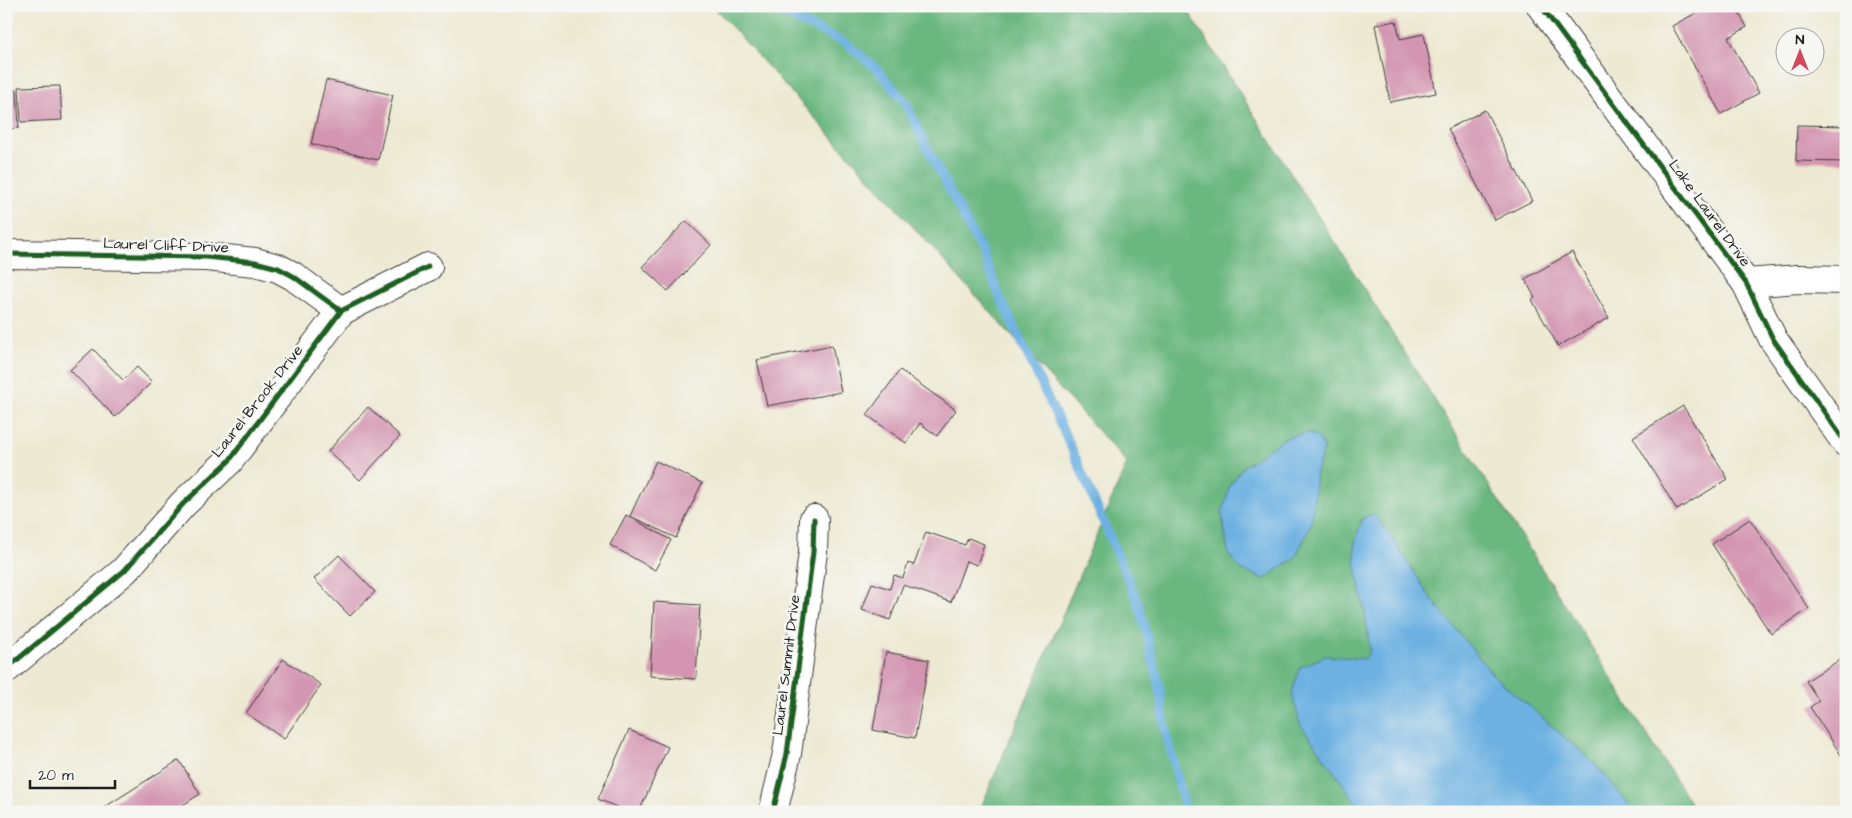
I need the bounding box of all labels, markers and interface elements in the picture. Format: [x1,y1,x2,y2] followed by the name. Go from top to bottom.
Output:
[1774,28,1824,78] north arrow
[1796,30,1805,50] text: N
[1664,155,1756,271] street label: Lake Laurel Drive
[103,233,229,258] street label: Laurel Cliff Drive
[207,341,308,462] street label: Laurel Brook Drive
[767,594,806,737] street label: Laurel Summit Drive
[30,758,115,790] scale bar
[38,765,74,786] text: 20 m

